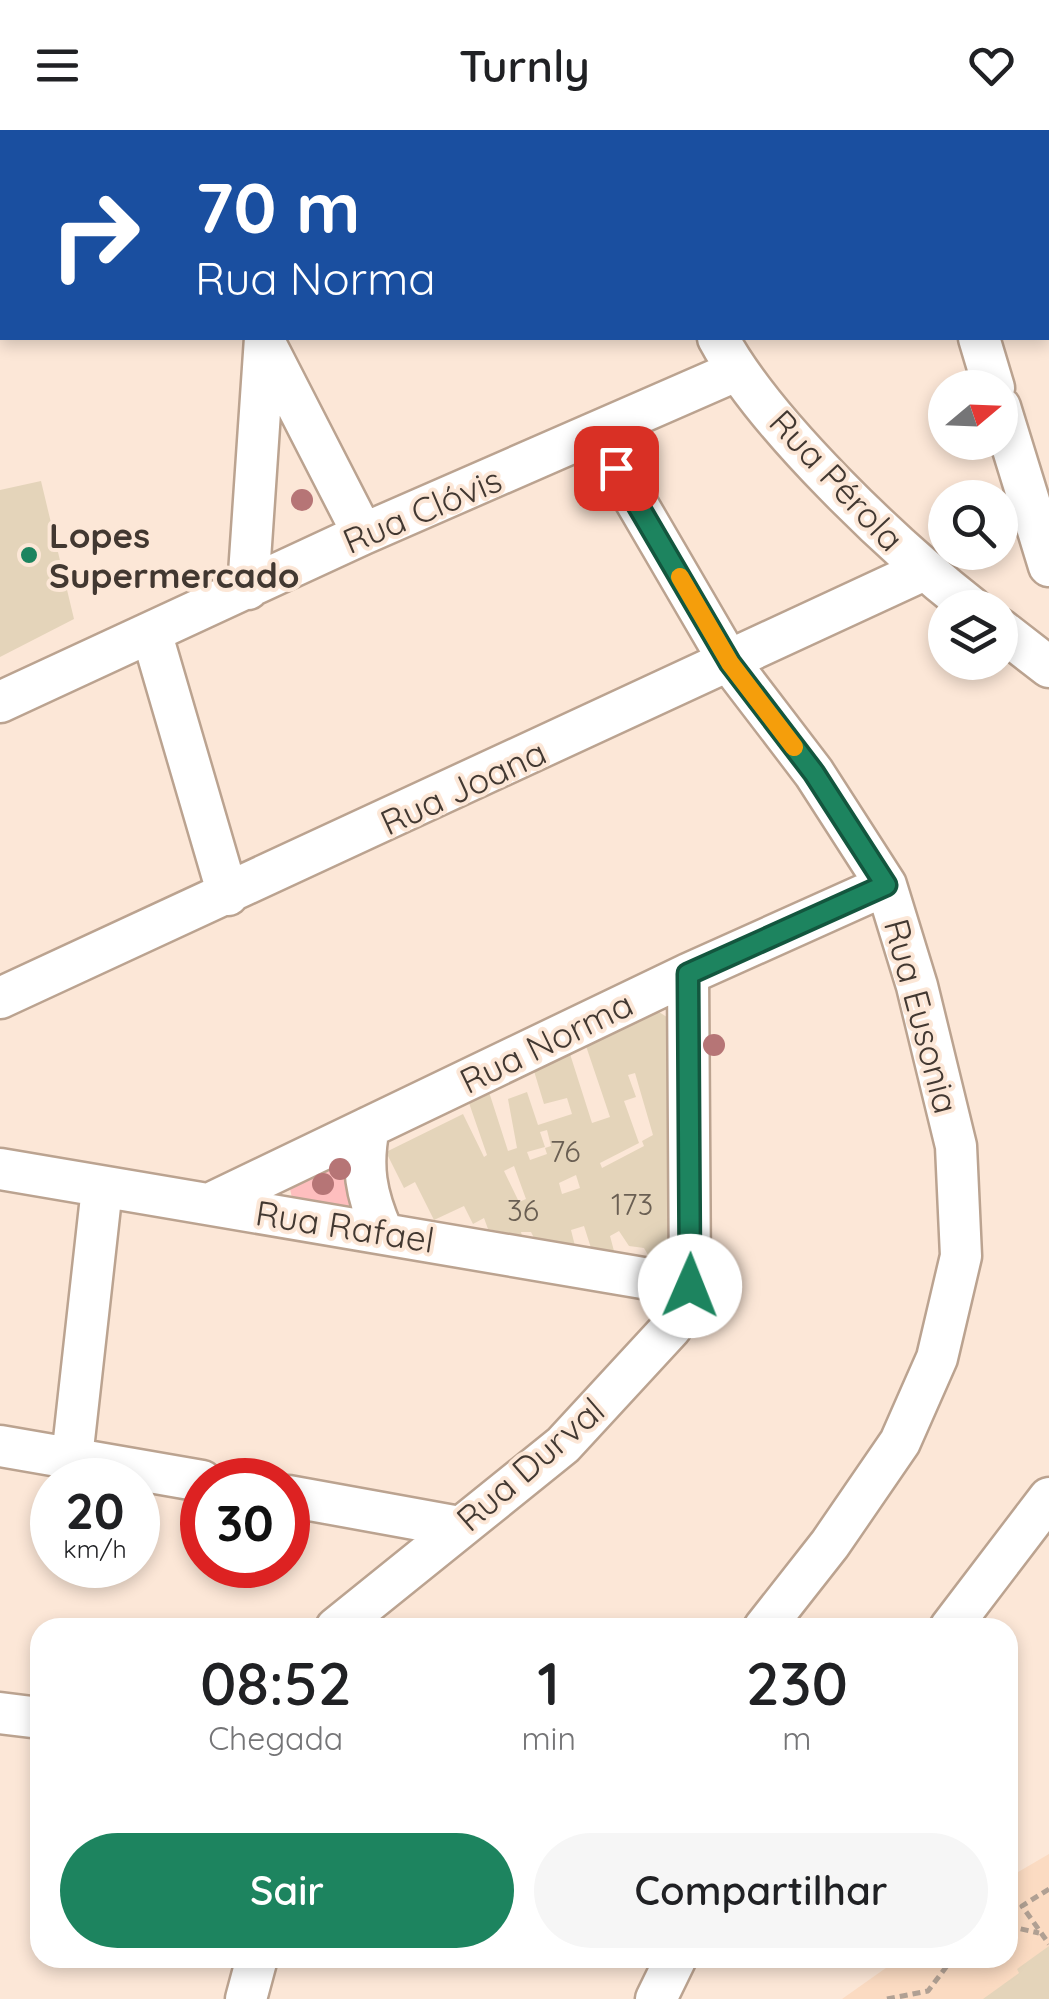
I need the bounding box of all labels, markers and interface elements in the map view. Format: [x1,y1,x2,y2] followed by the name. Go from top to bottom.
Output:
[459,37,590,93] text: Turnly
[30,38,85,93] icon: menu
[964,38,1019,93] icon: heart
[195,163,361,251] text: 70 m
[30,170,160,300] icon: right
[195,250,435,306] text: Rua Norma
[928,370,1018,460] north arrow
[928,370,1018,680] map controls
[760,400,914,560] street label: Rua Pérola
[574,426,659,511] pin
[589,441,644,496] icon: arrive
[336,457,508,563] street label: Rua Clóvis
[928,480,1018,570] button: search
[49,513,300,597] place label: Lopes Supermercado
[18,544,40,566] marker: Lopes Supermercado
[928,590,1018,680] button: layers
[373,730,553,844] street label: Rua Joana
[875,914,969,1118] street label: Rua Eusonia
[452,981,640,1103] street label: Rua Norma
[550,1132,580,1170] house number: 76
[611,1185,653,1223] house number: 173
[253,1190,437,1262] street label: Rua Rafael
[507,1191,539,1229] house number: 36
[638,1234,742,1338] position arrow
[447,1388,613,1540] street label: Rua Durval
[180,1458,310,1588] speed limit sign: 30
[65,1479,125,1542] text: 20
[63,1533,127,1564] text: km/h
[200,1645,352,1720] text: 08:52
[537,1645,560,1720] text: 1
[746,1645,848,1720] text: 230
[208,1718,343,1758] text: Chegada
[521,1718,576,1758] text: min
[782,1718,812,1758] text: m
[60,1833,514,1948] button: Sair
[534,1833,988,1948] button: Compartilhar

